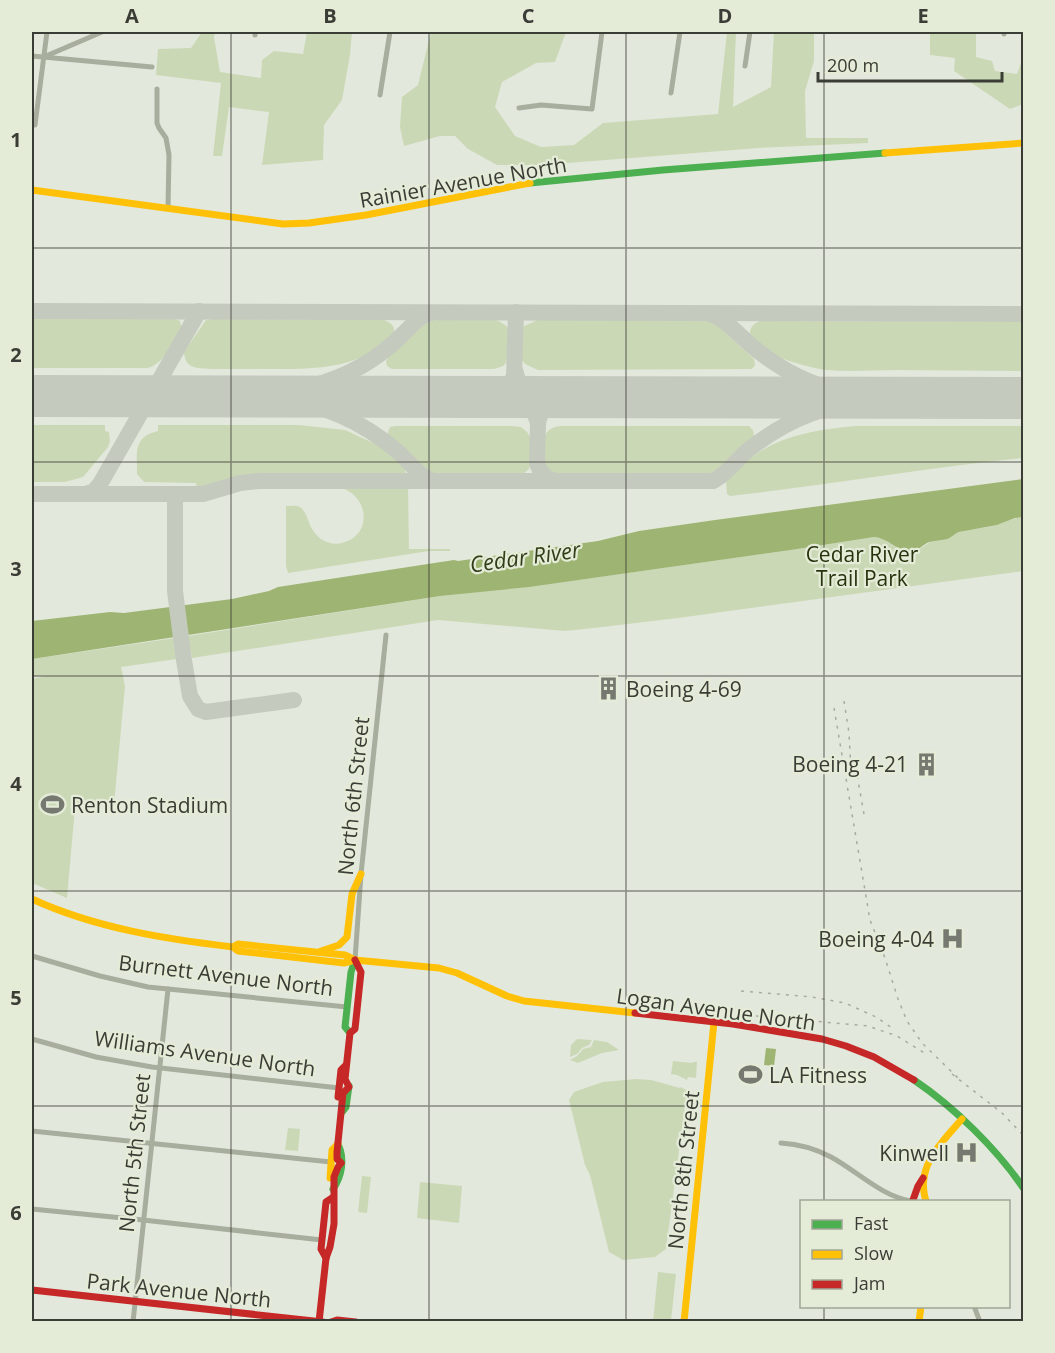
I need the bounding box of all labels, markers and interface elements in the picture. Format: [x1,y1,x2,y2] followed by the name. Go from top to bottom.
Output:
[125,2,139,29] text: A
[323,2,337,29] text: B
[522,2,535,29] text: C
[718,2,732,29] text: D
[917,2,929,29] text: E
[818,45,1002,83] scale bar
[827,53,879,77] text: 200 m
[10,126,22,153] text: 1
[357,150,569,214] street label: Rainier Avenue North
[10,341,22,368] text: 2
[468,533,584,579] water label: Cedar River
[806,540,919,592] park label: Cedar River Trail Park
[10,555,22,582] text: 3
[626,675,742,703] place label: Boeing 4-69
[595,676,621,702] building icon: Boeing 4-69
[331,715,375,877] street label: North 6th Street
[792,750,908,778] place label: Boeing 4-21
[913,751,939,777] building icon: Boeing 4-21
[10,770,22,797] text: 4
[71,791,228,819] place label: Renton Stadium
[40,792,66,818] sports icon: Renton Stadium
[818,925,934,953] place label: Boeing 4-04
[939,926,965,952] hospital icon: Boeing 4-04
[117,948,335,1002] street label: Burnett Avenue North
[615,981,817,1037] street label: Logan Avenue North
[10,984,22,1011] text: 5
[93,1024,317,1082] street label: Williams Avenue North
[769,1061,867,1089] place label: LA Fitness
[738,1062,764,1088] sports icon: LA Fitness
[112,1072,156,1234] street label: North 5th Street
[661,1089,705,1251] street label: North 8th Street
[879,1139,949,1167] place label: Kinwell
[954,1140,980,1166] hospital icon: Kinwell
[10,1199,22,1226] text: 6
[800,1200,1010,1308] legend
[854,1211,888,1235] text: Fast
[854,1241,893,1265] text: Slow
[85,1266,273,1314] street label: Park Avenue North
[852,1271,886,1295] text: Jam

